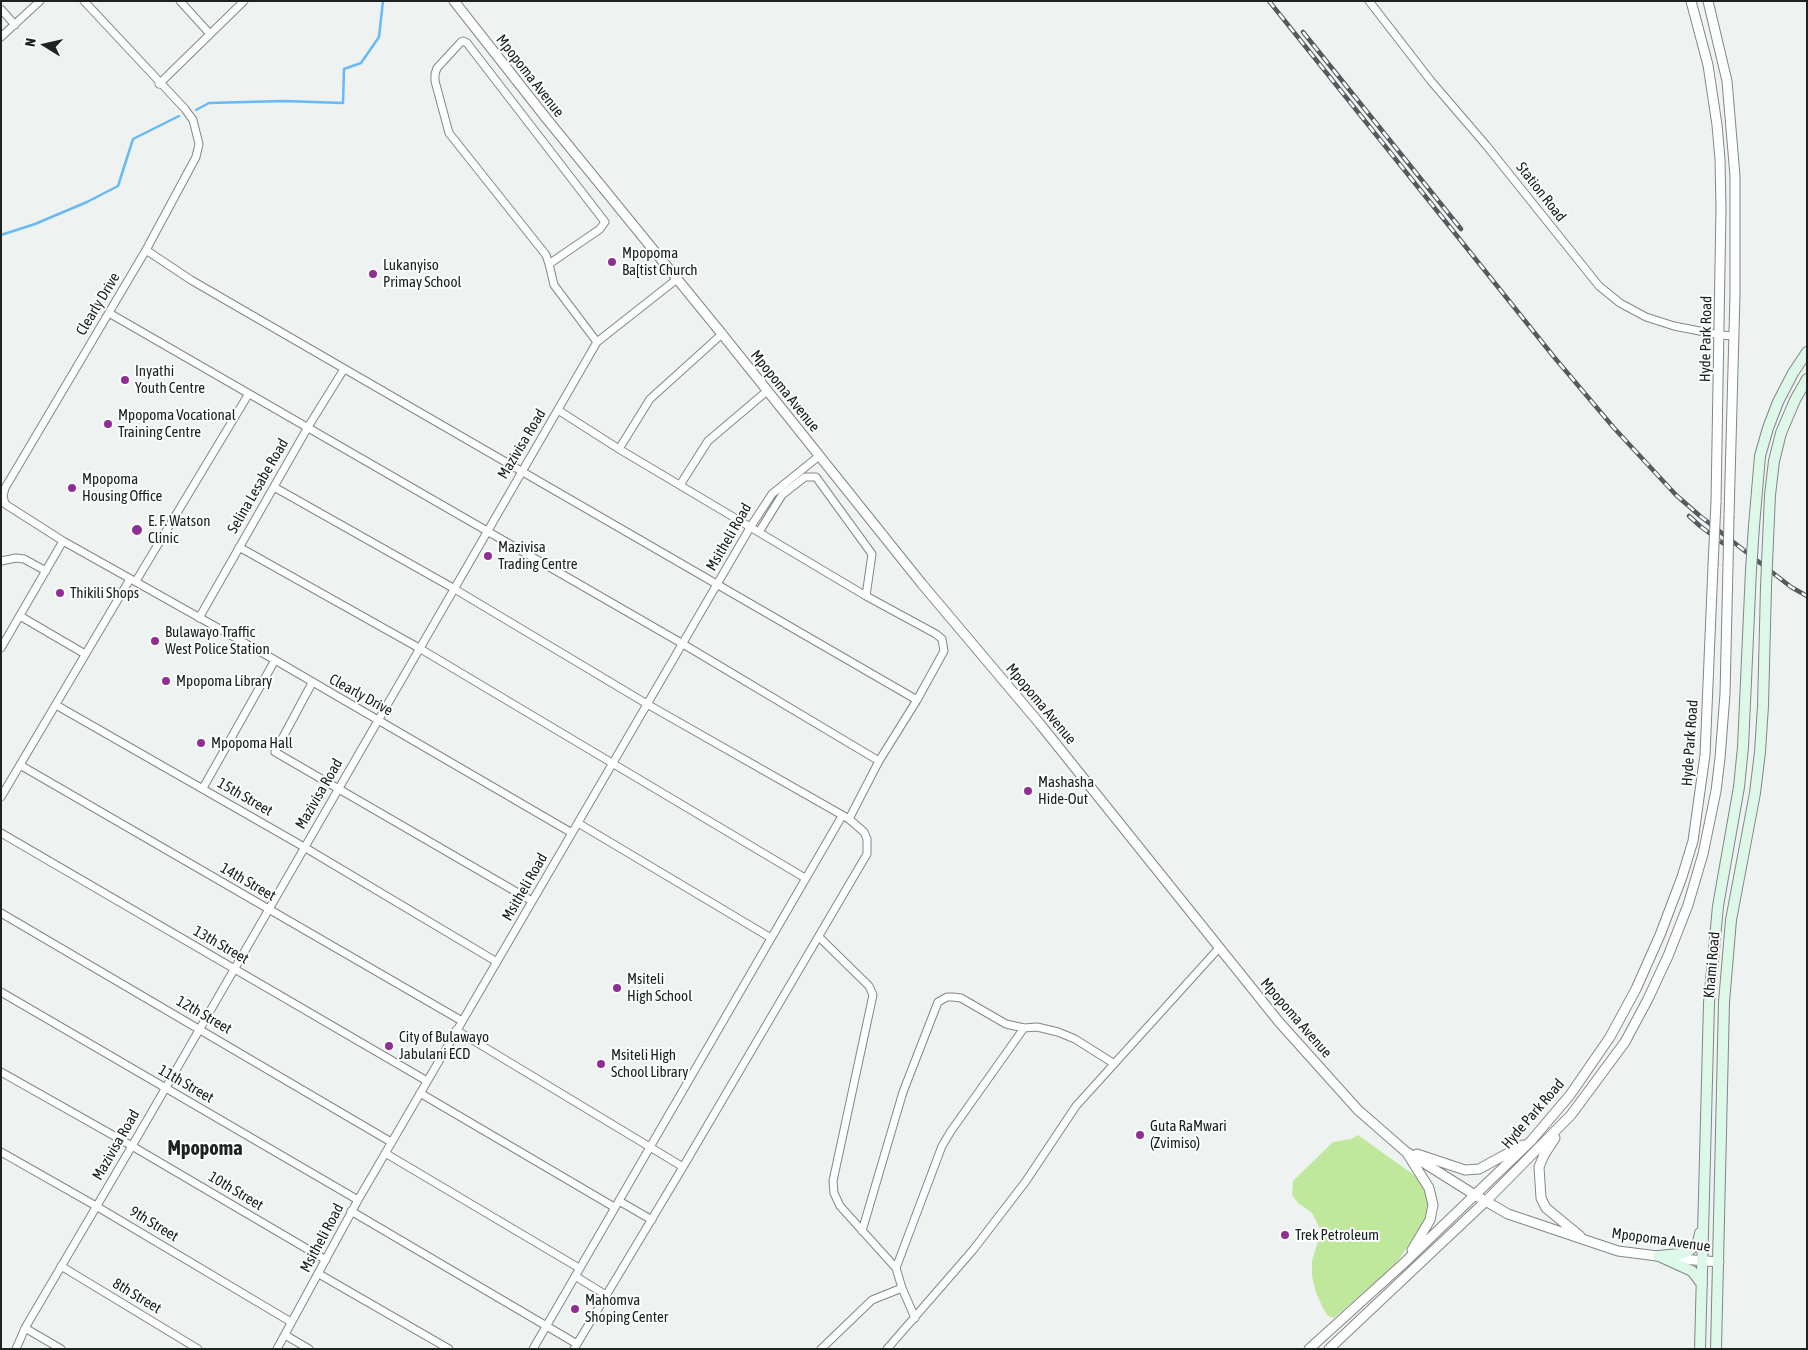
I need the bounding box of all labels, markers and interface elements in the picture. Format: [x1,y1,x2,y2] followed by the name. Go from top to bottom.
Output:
[20,20,70,70] north arrow
[492,31,568,121] street label: Mpopoma Avenue
[22,37,39,48] text: N
[1512,159,1570,225] street label: Station Road
[622,244,698,279] place label: Mpopoma Ba[tist Church
[383,256,461,291] place label: Lukanyiso Primay School
[606,256,618,268] marker: Mpopoma Ba[tist Church
[367,268,379,280] marker: Lukanyiso Primay School
[72,269,124,339] street label: Clearly Drive
[1696,296,1716,382] street label: Hyde Park Road
[747,347,823,435] street label: Mpopoma Avenue
[135,362,205,397] place label: Inyathi Youth Centre
[119,374,131,386] marker: Inyathi Youth Centre
[118,406,236,441] place label: Mpopoma Vocational Training Centre
[494,406,550,482] street label: Mazivisa Road
[102,418,114,430] marker: Mpopoma Vocational Training Centre
[224,435,292,537] street label: Selina Lesabe Road
[82,470,162,505] place label: Mpopoma Housing Office
[66,482,78,494] marker: Mpopoma Housing Office
[702,500,756,574] street label: Msitheli Road
[148,512,210,547] place label: E. F. Watson Clinic
[130,523,144,537] marker: E. F. Watson Clinic
[498,538,578,573] place label: Mazivisa Trading Centre
[482,550,494,562] marker: Mazivisa Trading Centre
[70,584,139,602] place label: Thikili Shops
[54,587,66,599] marker: Thikili Shops
[165,623,270,658] place label: Bulawayo Traffic West Police Station
[149,635,161,647] marker: Bulawayo Traffic West Police Station
[1002,660,1080,748] street label: Mpopoma Avenue
[326,670,396,720] street label: Clearly Drive
[176,672,272,690] place label: Mpopoma Library
[160,675,172,687] marker: Mpopoma Library
[1678,699,1702,787] street label: Hyde Park Road
[211,734,293,752] place label: Mpopoma Hall
[195,737,207,749] marker: Mpopoma Hall
[292,756,346,832] street label: Mazivisa Road
[1038,773,1094,808] place label: Mashasha Hide-Out
[214,774,276,820] street label: 15th Street
[1022,785,1034,797] marker: Mashasha Hide-Out
[498,850,552,924] street label: Msitheli Road
[217,859,279,905] street label: 14th Street
[190,922,252,968] street label: 13th Street
[1700,931,1724,999] street label: Khami Road
[627,970,692,1005] place label: Msiteli High School
[1256,974,1336,1062] street label: Mpopoma Avenue
[611,982,623,994] marker: Msiteli High School
[173,992,235,1038] street label: 12th Street
[399,1028,489,1063] place label: City of Bulawayo Jabulani ECD
[383,1040,395,1052] marker: City of Bulawayo Jabulani ECD
[611,1046,688,1081] place label: Msiteli High School Library
[595,1058,607,1070] marker: Msiteli High School Library
[155,1061,217,1107] street label: 11th Street
[1498,1075,1568,1153] street label: Hyde Park Road
[89,1107,143,1183] street label: Mazivisa Road
[1150,1117,1227,1152] place label: Guta RaMwari (Zvimiso)
[1134,1129,1146,1141] marker: Guta RaMwari (Zvimiso)
[168,1137,242,1161] district label: Mpopoma
[205,1168,267,1214] street label: 10th Street
[296,1201,348,1275] street label: Msitheli Road
[126,1202,182,1246] street label: 9th Street
[1610,1224,1712,1256] street label: Mpopoma Avenue
[1295,1226,1379,1244] place label: Trek Petroleum
[1279,1229,1291,1241] marker: Trek Petroleum
[109,1274,165,1318] street label: 8th Street
[585,1291,668,1326] place label: Mahomva Shoping Center
[569,1303,581,1315] marker: Mahomva Shoping Center

